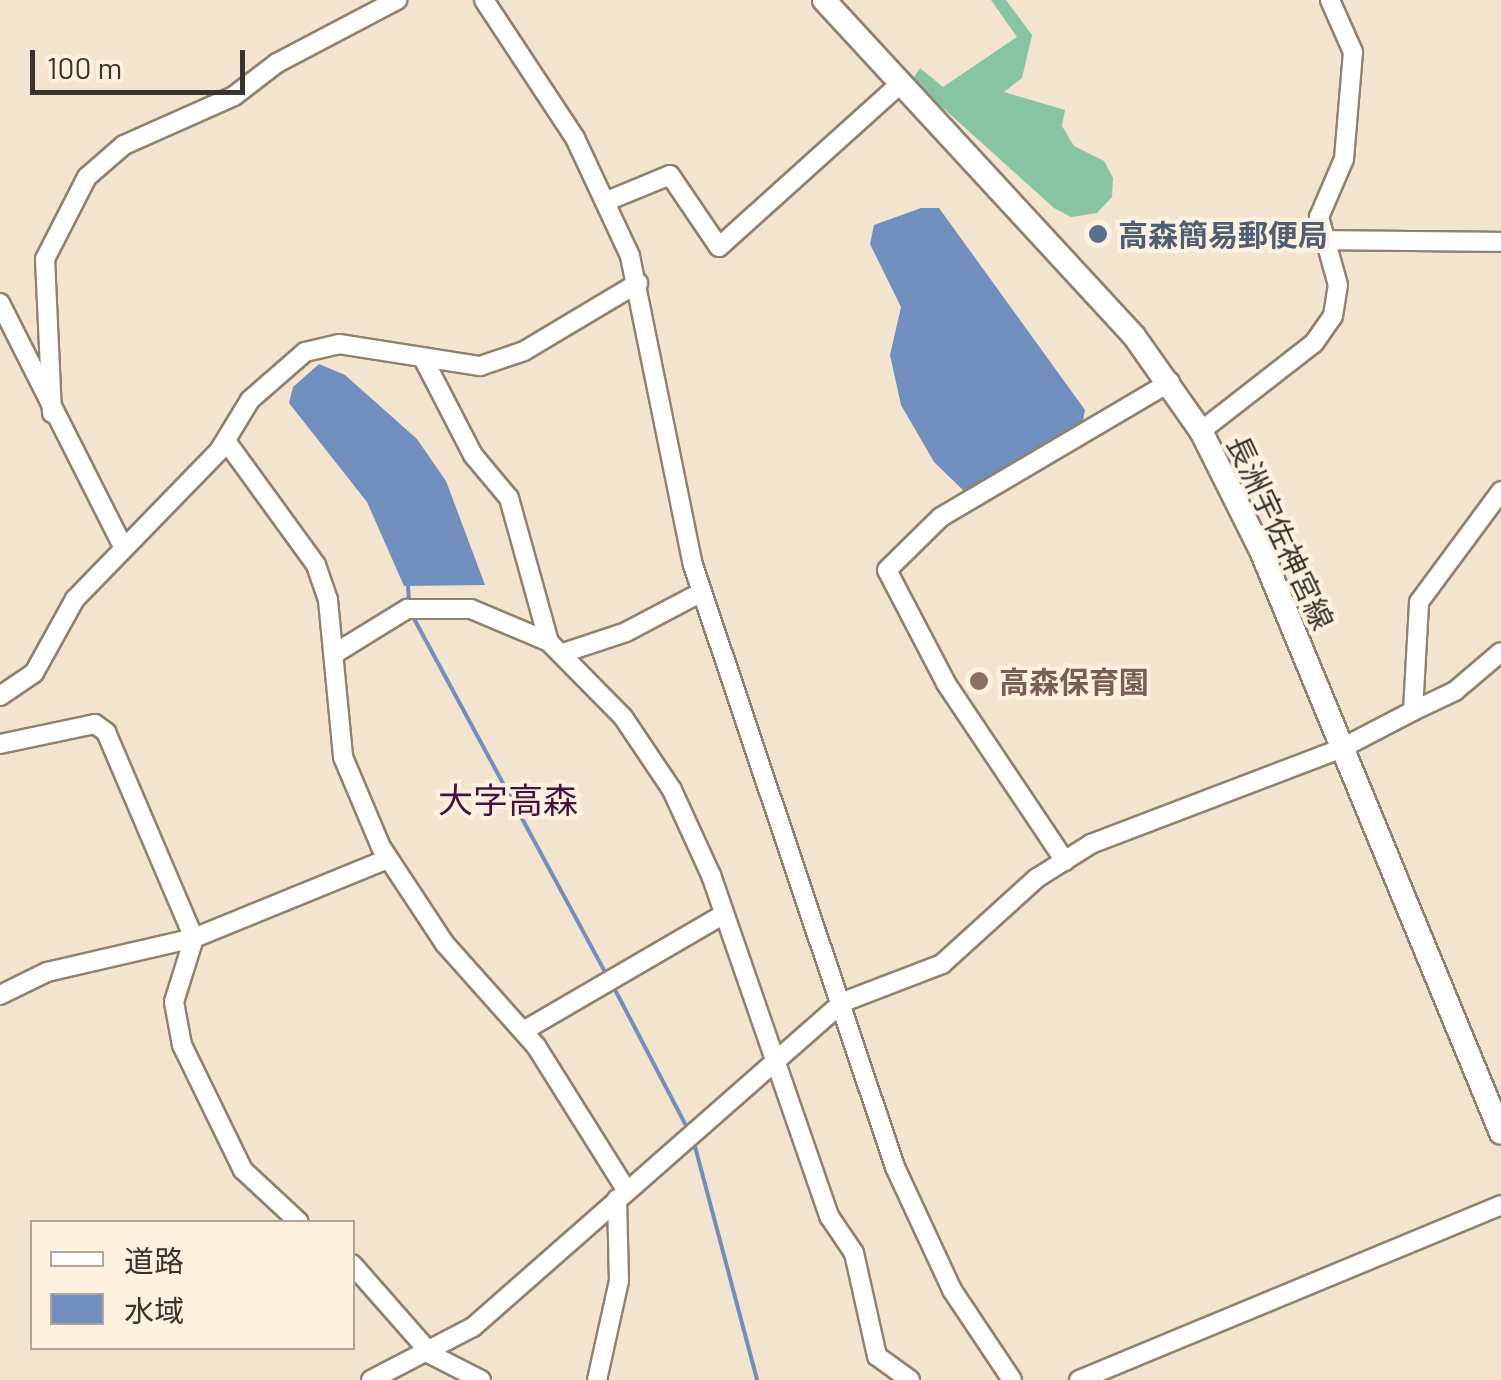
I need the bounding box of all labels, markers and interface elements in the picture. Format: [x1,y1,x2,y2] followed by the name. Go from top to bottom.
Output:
[35,30,250,92] scale bar
[47,49,122,85] text: 100 m
[1118,216,1328,252] place label: 高森簡易郵便局
[1087,223,1109,245] marker: 高森簡易郵便局
[1220,429,1342,635] street label: 長洲宇佐神宮線
[999,663,1149,699] place label: 高森保育園
[968,670,990,692] marker: 高森保育園
[438,778,578,820] district label: 大字高森
[30,1220,355,1350] legend
[124,1242,184,1278] text: 道路
[124,1292,184,1328] text: 水域

